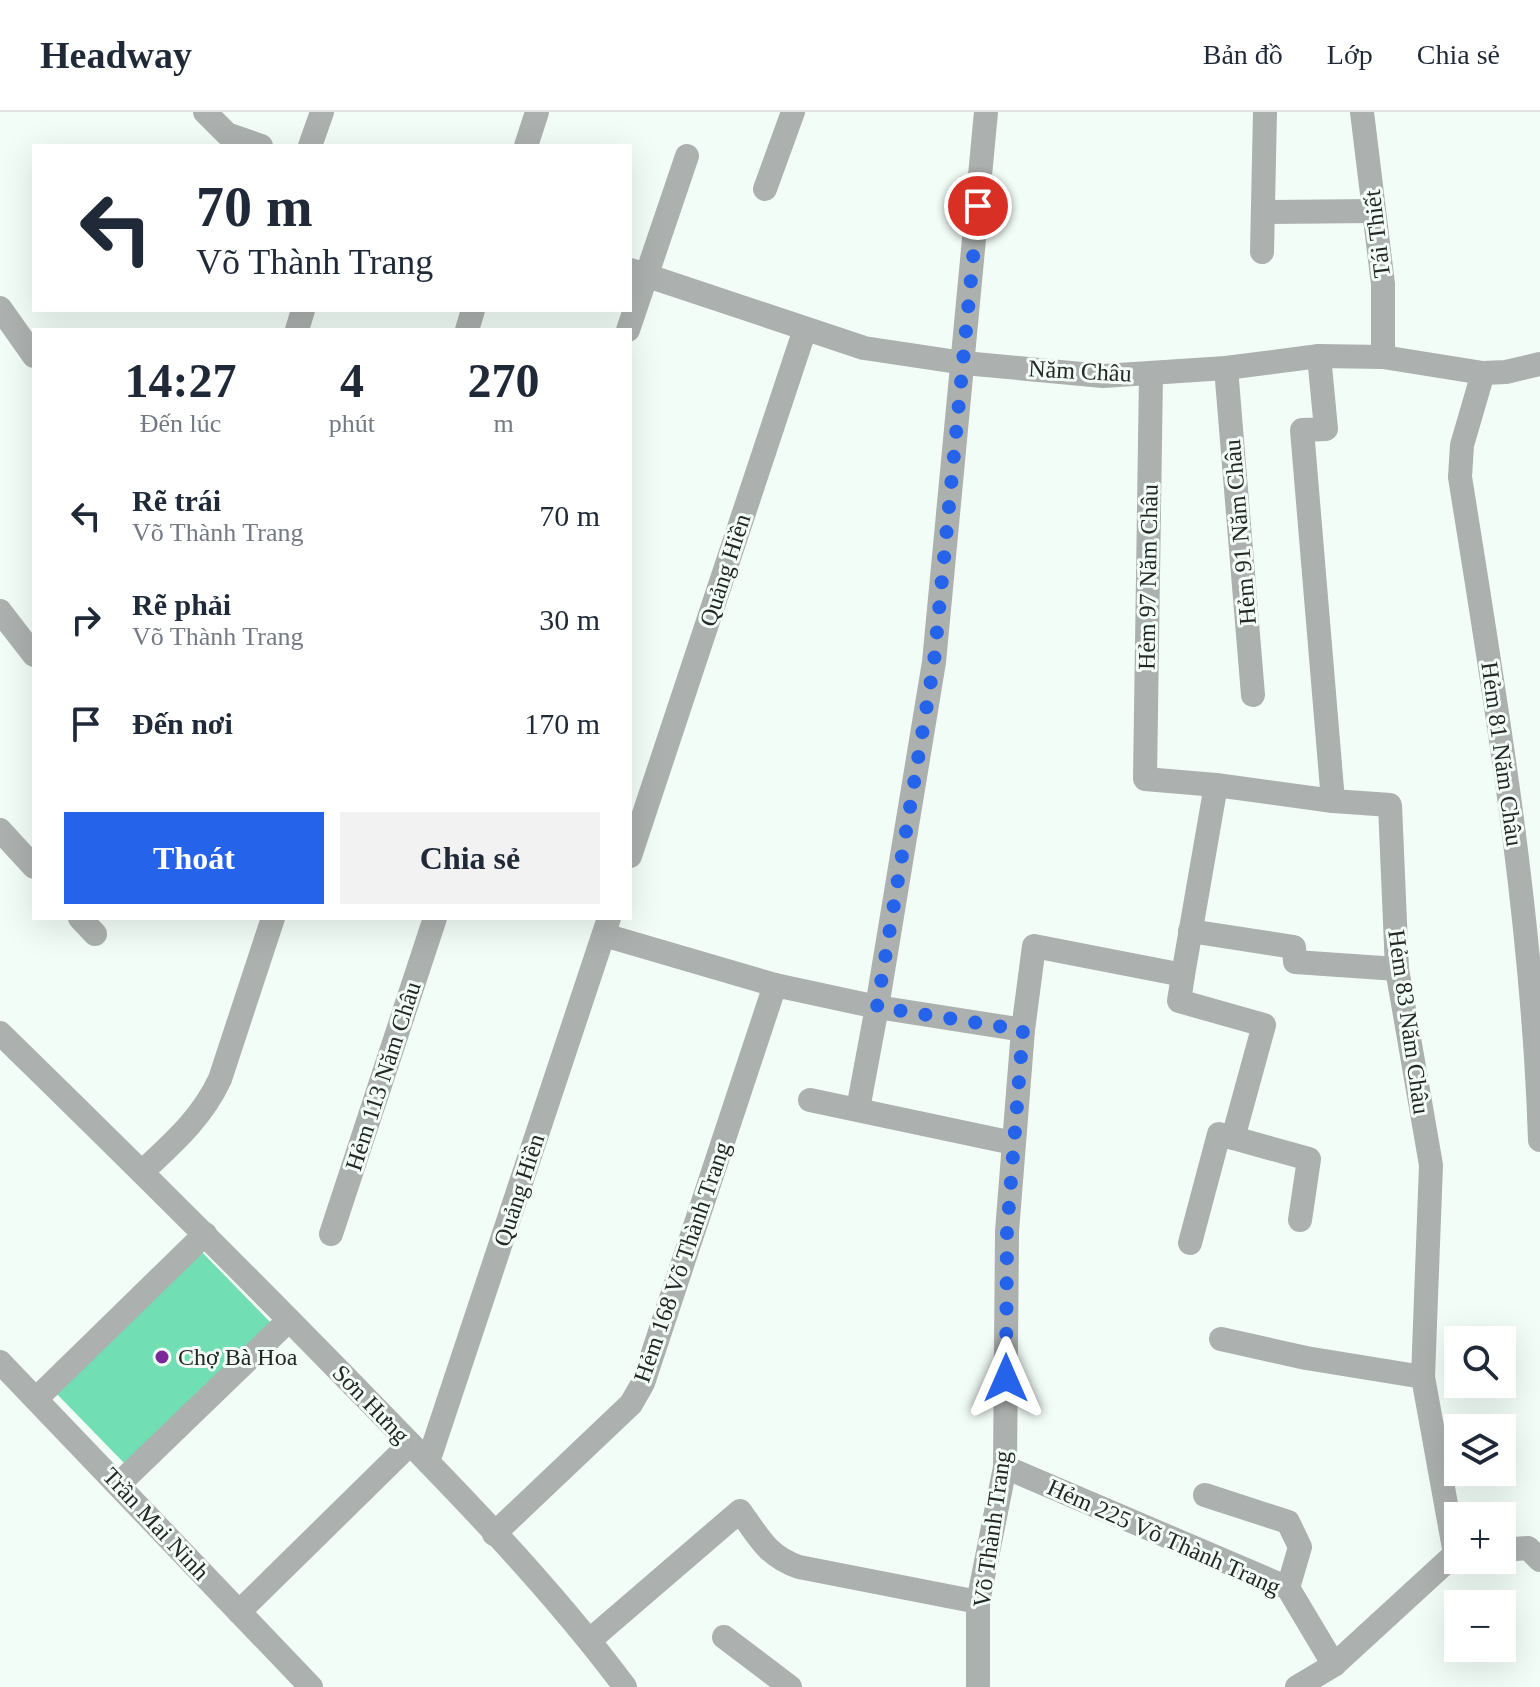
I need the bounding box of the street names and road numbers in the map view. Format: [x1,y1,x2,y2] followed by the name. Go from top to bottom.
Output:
[1359,188,1395,279] street label: Tái Thiết
[1028,355,1132,387] street label: Năm Châu
[1219,438,1261,626] street label: Hẻm 91 Năm Châu
[1133,484,1163,670] street label: Hẻm 97 Năm Châu
[695,511,755,629] street label: Quảng Hiền
[1476,660,1528,848] street label: Hẻm 81 Năm Châu
[1383,928,1435,1116] street label: Hẻm 83 Năm Châu
[340,978,426,1174] street label: Hẻm 113 Năm Châu
[489,1131,549,1249] street label: Quảng Hiền
[629,1138,735,1386] street label: Hẻm 168 Võ Thành Trang
[327,1360,415,1448] street label: Sơn Hưng
[968,1449,1016,1609] street label: Võ Thành Trang
[98,1463,214,1585] street label: Trần Mai Ninh
[1043,1474,1285,1600] street label: Hẻm 225 Võ Thành Trang

